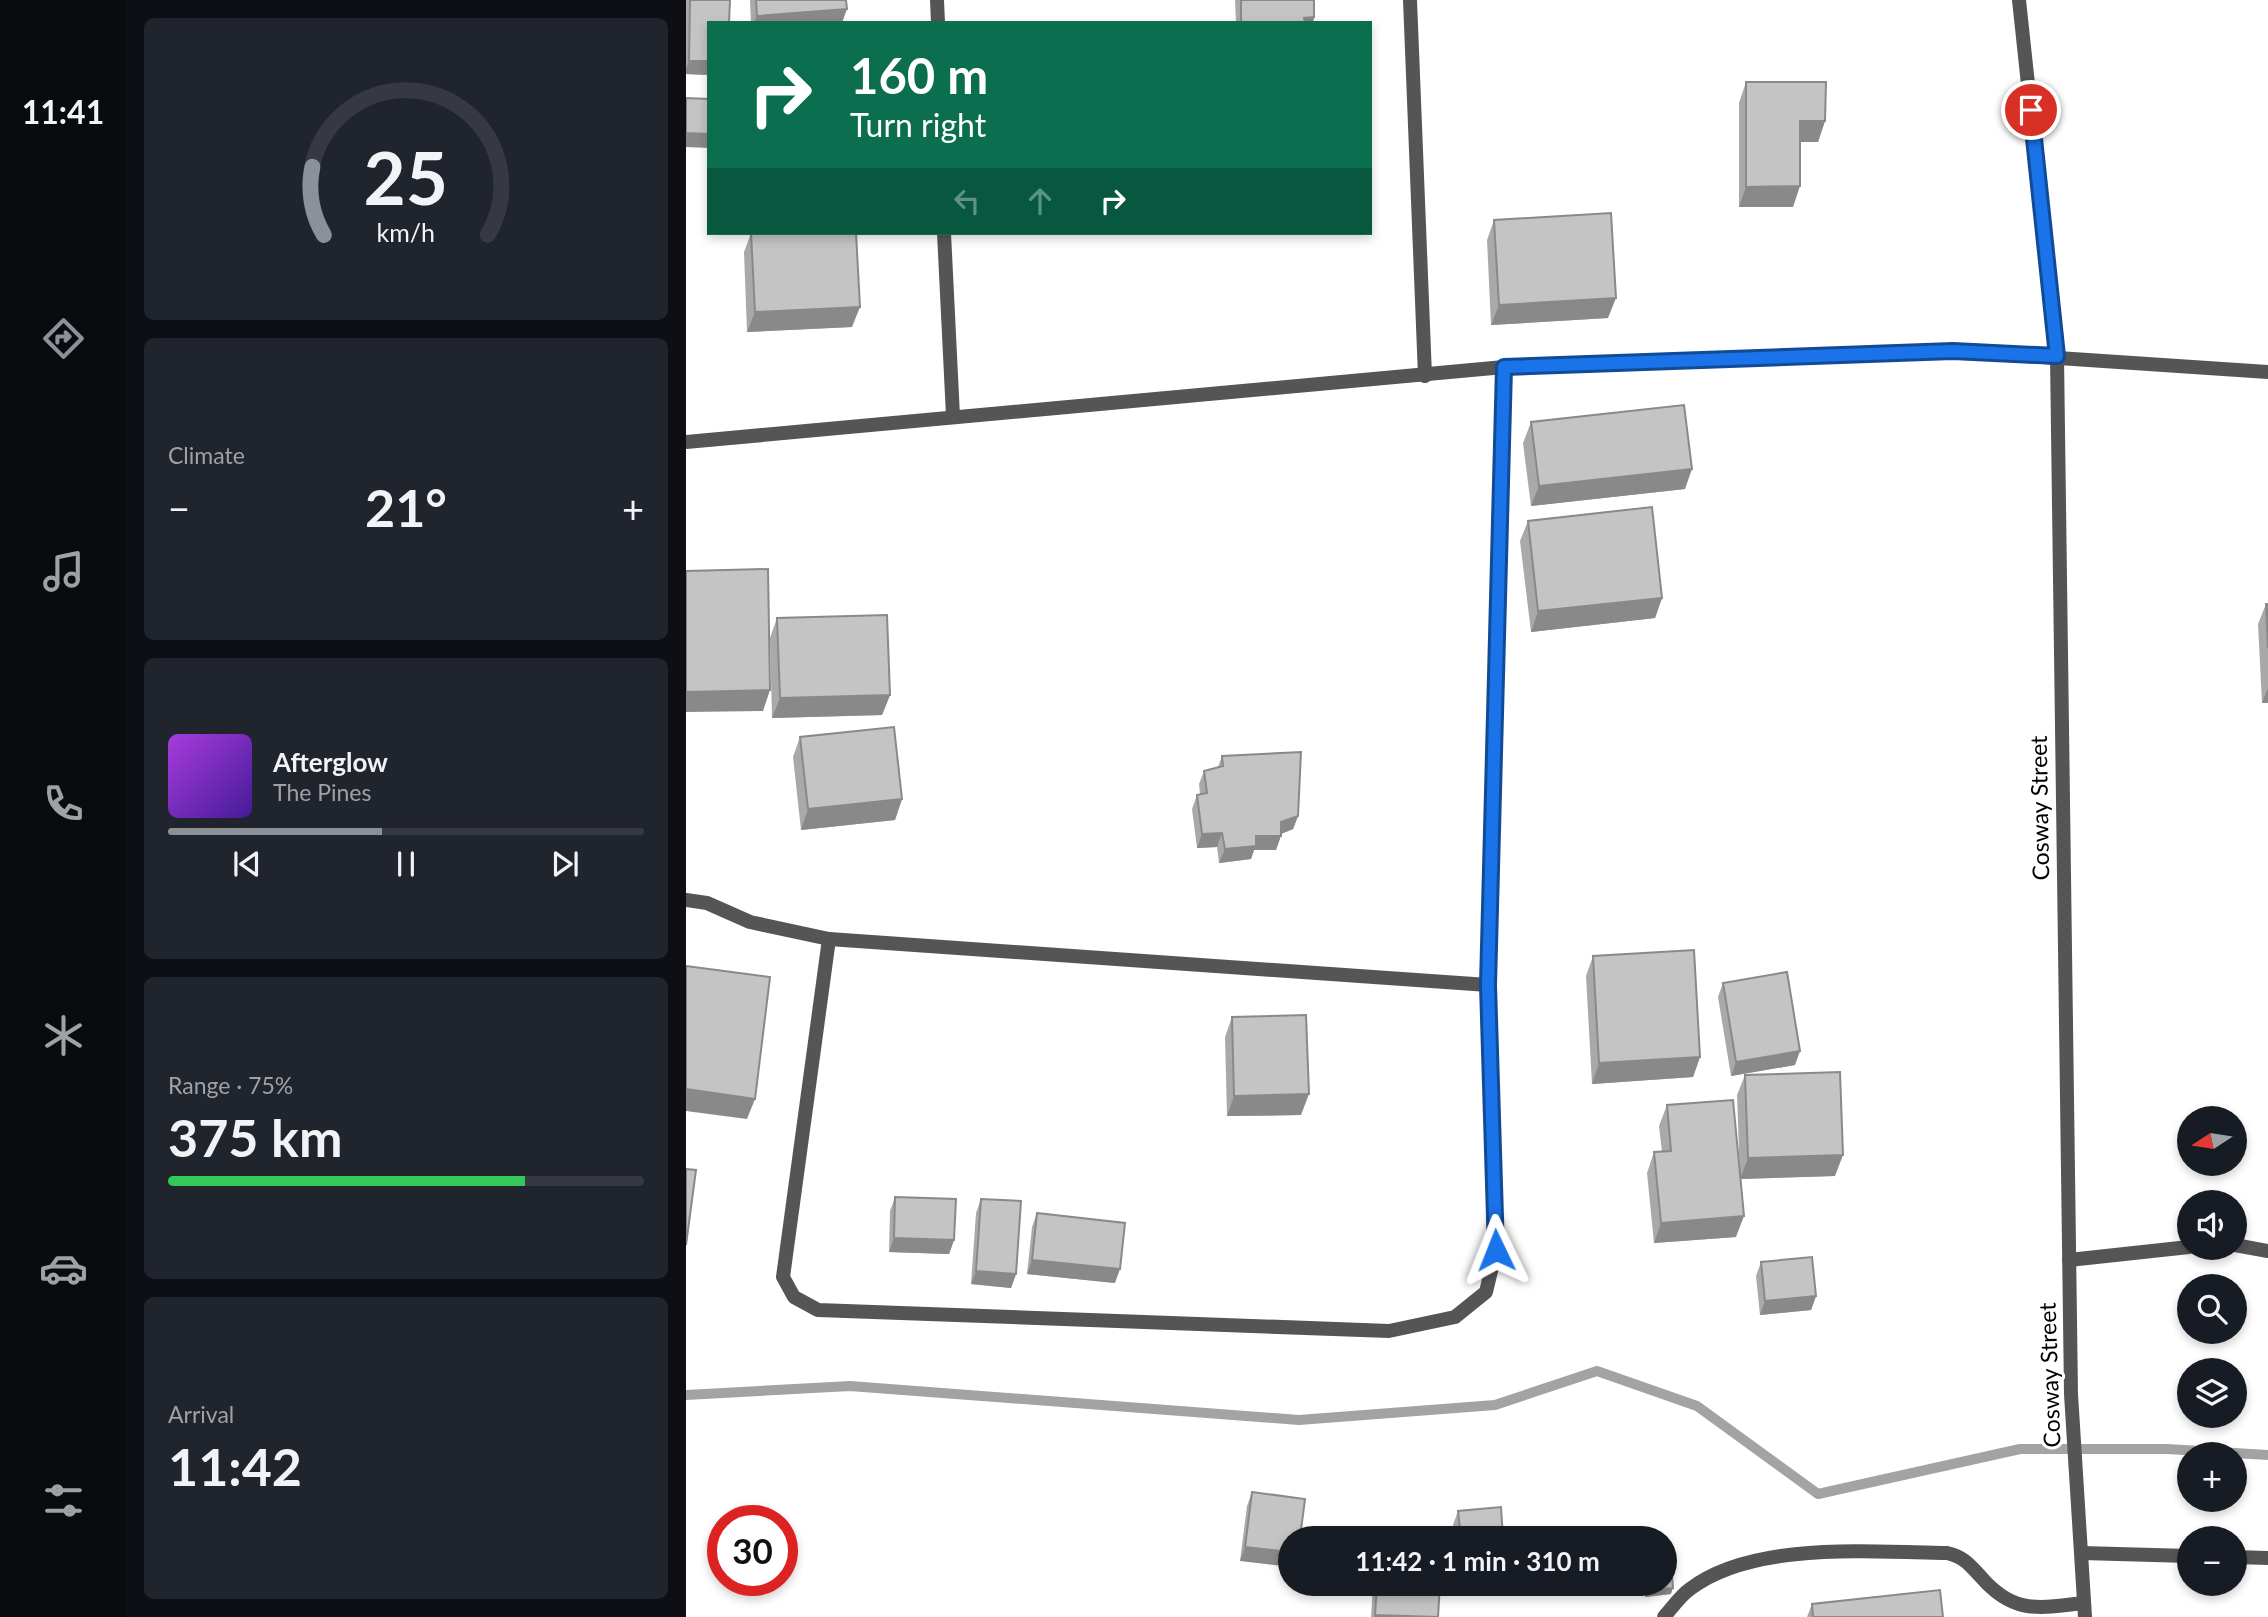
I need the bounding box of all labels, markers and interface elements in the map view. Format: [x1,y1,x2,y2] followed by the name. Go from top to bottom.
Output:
[850,46,988,104] text: 160 m
[735,49,826,140] icon: right
[2001,80,2061,140] pin
[2012,91,2050,129] icon: arrive
[22,92,104,131] text: 11:41
[850,105,986,144] text: Turn right
[364,133,448,221] text: 25
[948,182,986,220] icon: left
[1021,182,1059,220] icon: ahead
[1094,182,1132,220] icon: right
[377,217,435,247] text: km/h
[39,314,88,363] icon: directions
[168,441,245,469] text: Climate
[365,476,447,538] text: 21°
[168,485,190,531] text: −
[622,485,644,531] text: +
[39,547,88,596] icon: music
[2024,735,2054,881] street label: Cosway Street
[273,746,388,778] text: Afterglow
[273,778,371,806] text: The Pines
[39,779,88,828] icon: phone
[228,845,266,883] icon: previous
[387,845,425,883] icon: pause
[546,845,584,883] icon: next
[39,1011,88,1060] icon: climate
[168,1071,293,1099] text: Range · 75%
[168,1106,342,1168] text: 375 km
[2177,1106,2247,1176] north arrow
[2177,1106,2247,1596] map controls
[2177,1190,2247,1260] button: sound
[1459,1213,1533,1287] position arrow
[39,1244,88,1293] icon: car
[2177,1274,2247,1344] button: search
[2032,1301,2066,1448] street label: Cosway Street
[2177,1358,2247,1428] button: layers
[168,1400,234,1428] text: Arrival
[168,1435,302,1497] text: 11:42
[2177,1442,2247,1512] button: +
[39,1476,88,1525] icon: filters
[707,1505,798,1596] speed limit sign: 30
[2177,1526,2247,1596] button: −
[1355,1545,1600,1577] text: 11:42 · 1 min · 310 m

